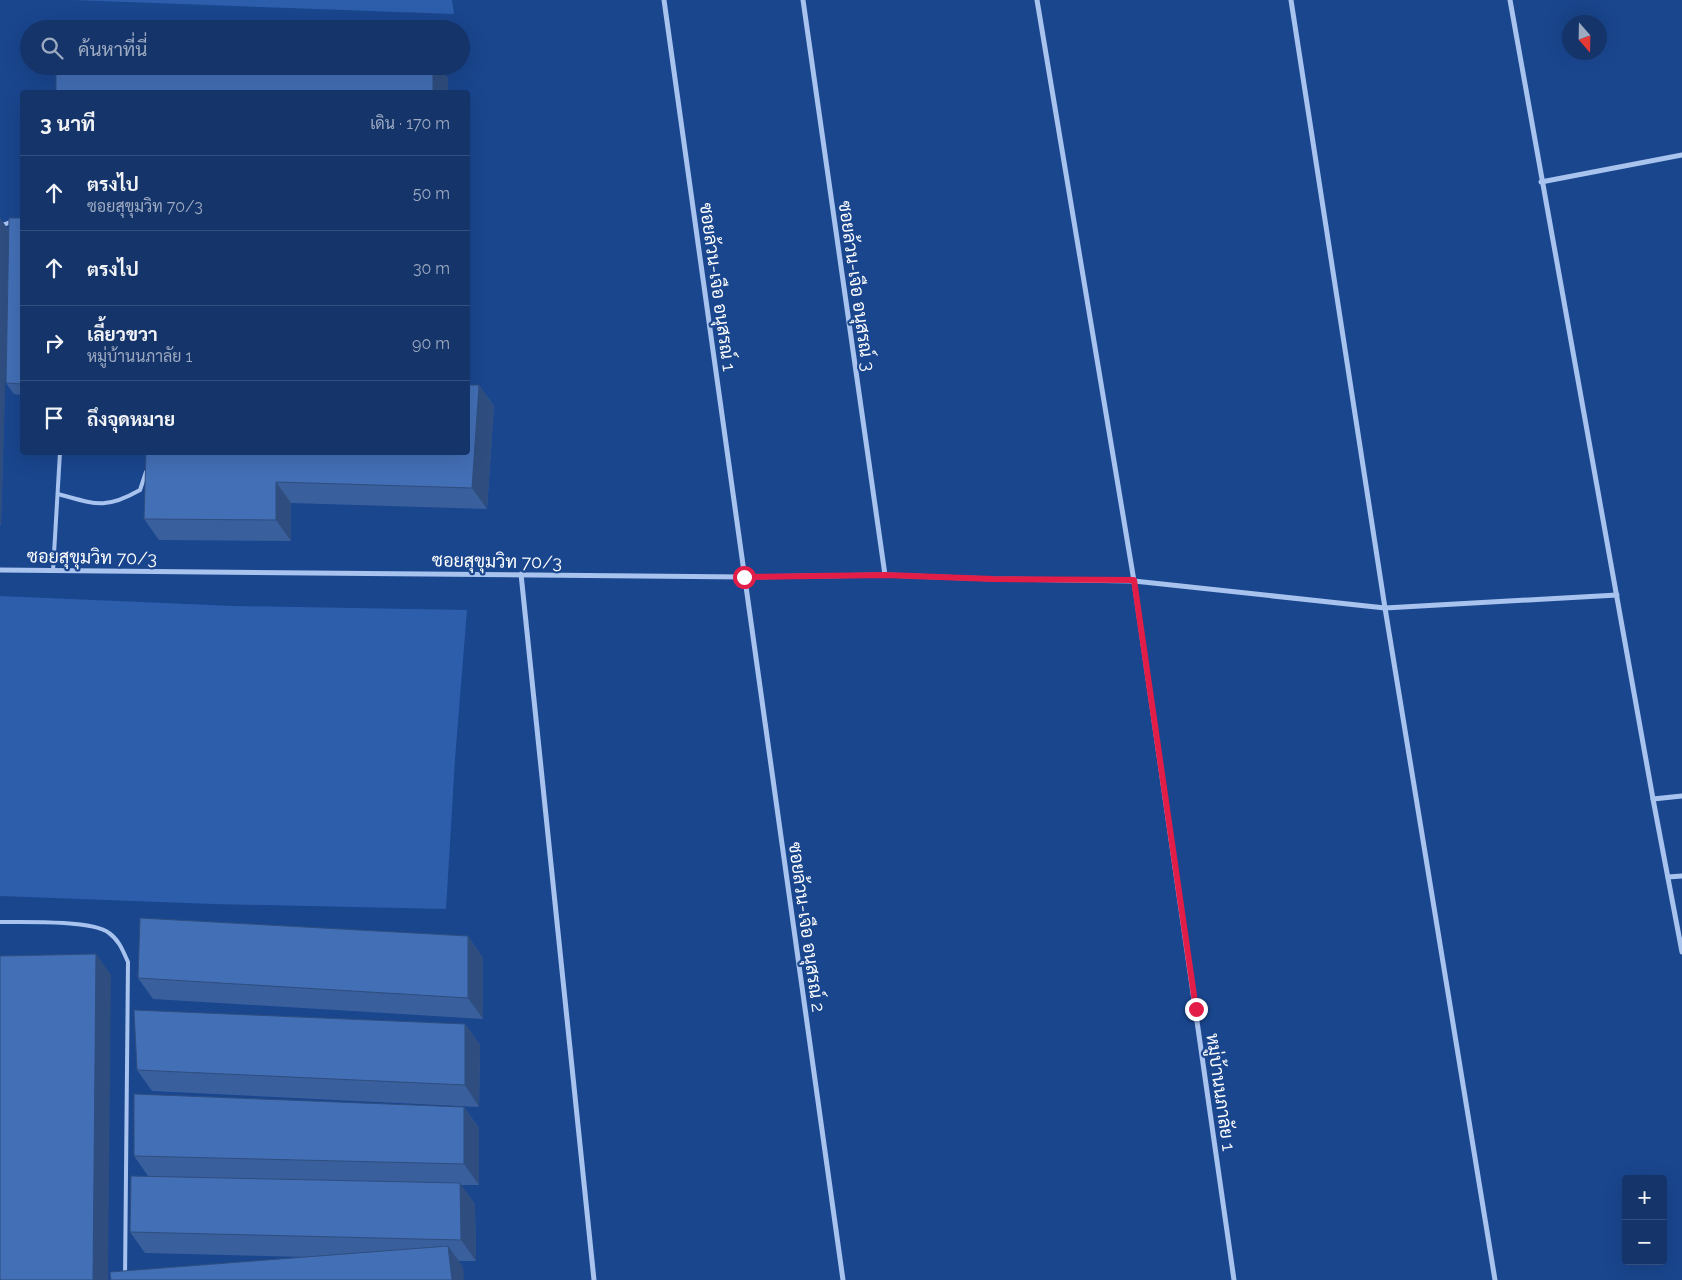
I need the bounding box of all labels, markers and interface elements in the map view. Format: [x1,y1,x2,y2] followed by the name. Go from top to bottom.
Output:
[1562,15,1607,60] north arrow
[20,20,470,75] search box
[38,34,66,62] icon: search
[78,38,147,60] text: ค้นหาที่นี่
[40,111,95,136] text: 3 นาที
[370,114,450,133] text: เดิน · 170 m
[87,173,139,195] text: ตรงไป
[40,179,68,207] icon: ahead
[413,184,450,203] text: 50 m
[87,197,203,216] text: ซอยสุขุมวิท 70/3
[833,199,881,373] street label: ซอยล้วน-เจือ อนุสรณ์ 3
[694,201,742,373] street label: ซอยล้วน-เจือ อนุสรณ์ 1
[40,254,68,282] icon: ahead
[87,258,139,280] text: ตรงไป
[413,259,450,278] text: 30 m
[87,323,158,345] text: เลี้ยวขวา
[40,329,68,357] icon: right
[412,334,450,353] text: 90 m
[87,347,192,366] text: หมู่บ้านนภาลัย 1
[40,404,68,432] icon: arrive
[87,408,175,430] text: ถึงจุดหมาย
[27,545,157,571] street label: ซอยสุขุมวิท 70/3
[432,549,562,575] street label: ซอยสุขุมวิท 70/3
[733,566,756,589] route start
[783,840,831,1014] street label: ซอยล้วน-เจือ อนุสรณ์ 2
[1185,998,1208,1021] route end
[1199,1032,1241,1153] street label: หมู่บ้านนภาลัย 1
[1622,1175,1667,1265] map controls
[1622,1175,1667,1220] button: +
[1622,1220,1667,1265] button: −

